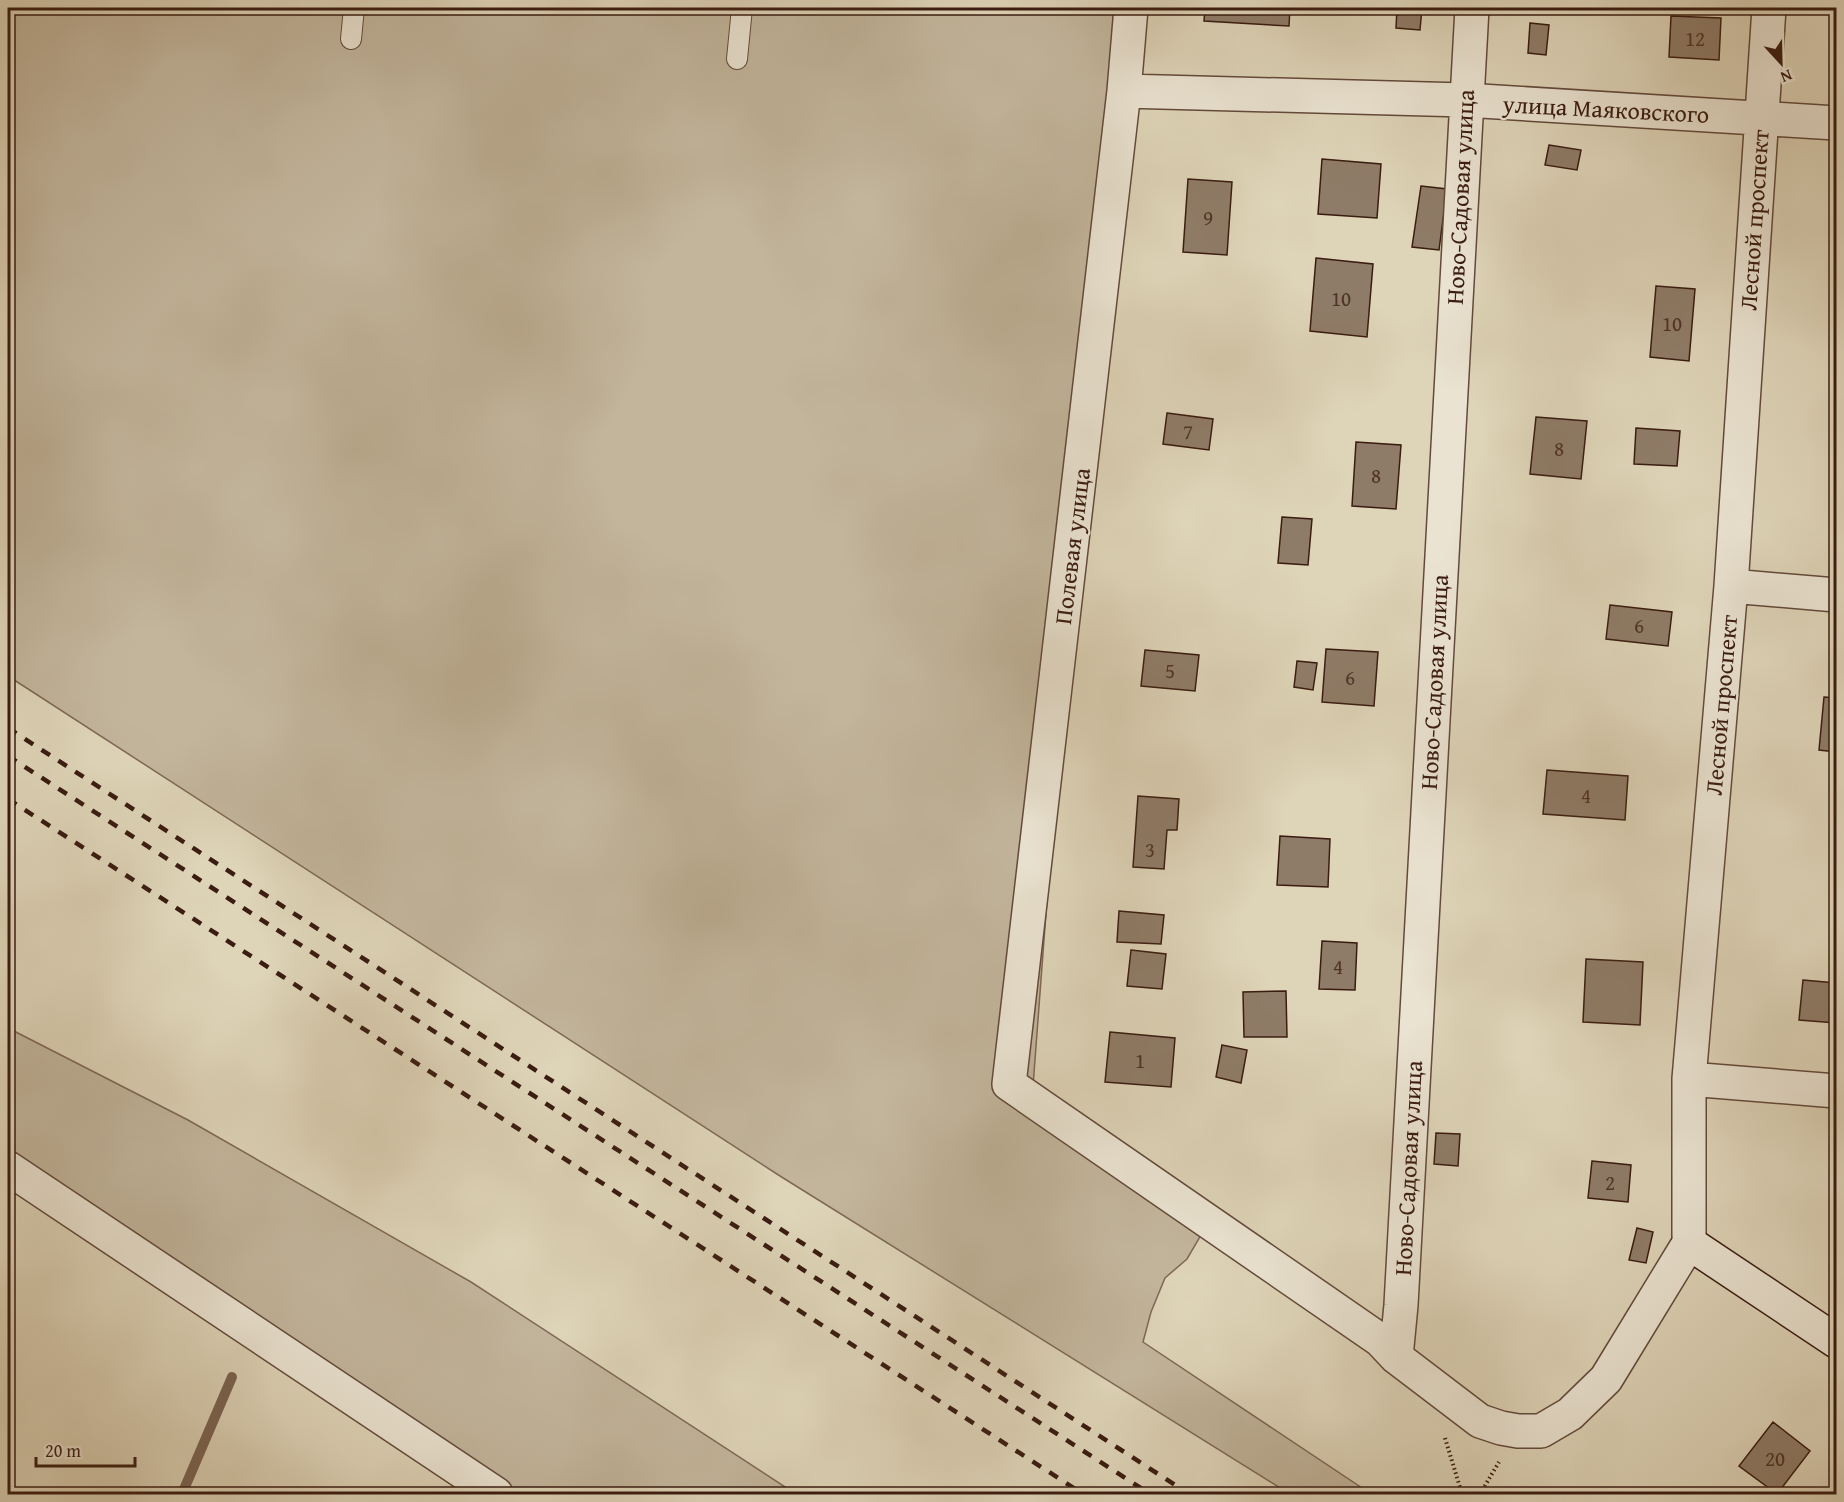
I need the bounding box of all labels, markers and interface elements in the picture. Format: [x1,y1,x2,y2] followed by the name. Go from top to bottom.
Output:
[1685,23,1705,54] house number: 12
[1751,33,1811,93] north arrow
[1777,64,1796,90] text: N
[1501,86,1710,132] street label: улица Маяковского
[1437,88,1483,306] street label: Ново-Садовая улица
[1730,128,1778,312] street label: Лесной проспект
[1203,202,1213,233] house number: 9
[1331,283,1351,314] house number: 10
[1662,308,1682,339] house number: 10
[1183,416,1193,447] house number: 7
[1554,433,1564,464] house number: 8
[1371,460,1381,491] house number: 8
[1045,465,1099,626] street label: Полевая улица
[1411,573,1457,791] street label: Ново-Садовая улица
[1634,610,1644,641] house number: 6
[1696,613,1746,797] street label: Лесной проспект
[1165,655,1175,686] house number: 5
[1345,662,1355,693] house number: 6
[1581,780,1591,811] house number: 4
[1145,834,1155,865] house number: 3
[1333,951,1343,982] house number: 4
[1135,1045,1145,1076] house number: 1
[1385,1059,1431,1277] street label: Ново-Садовая улица
[1605,1167,1615,1198] house number: 2
[36,1430,135,1468] scale bar
[45,1437,81,1464] text: 20 m
[1765,1443,1785,1474] house number: 20

